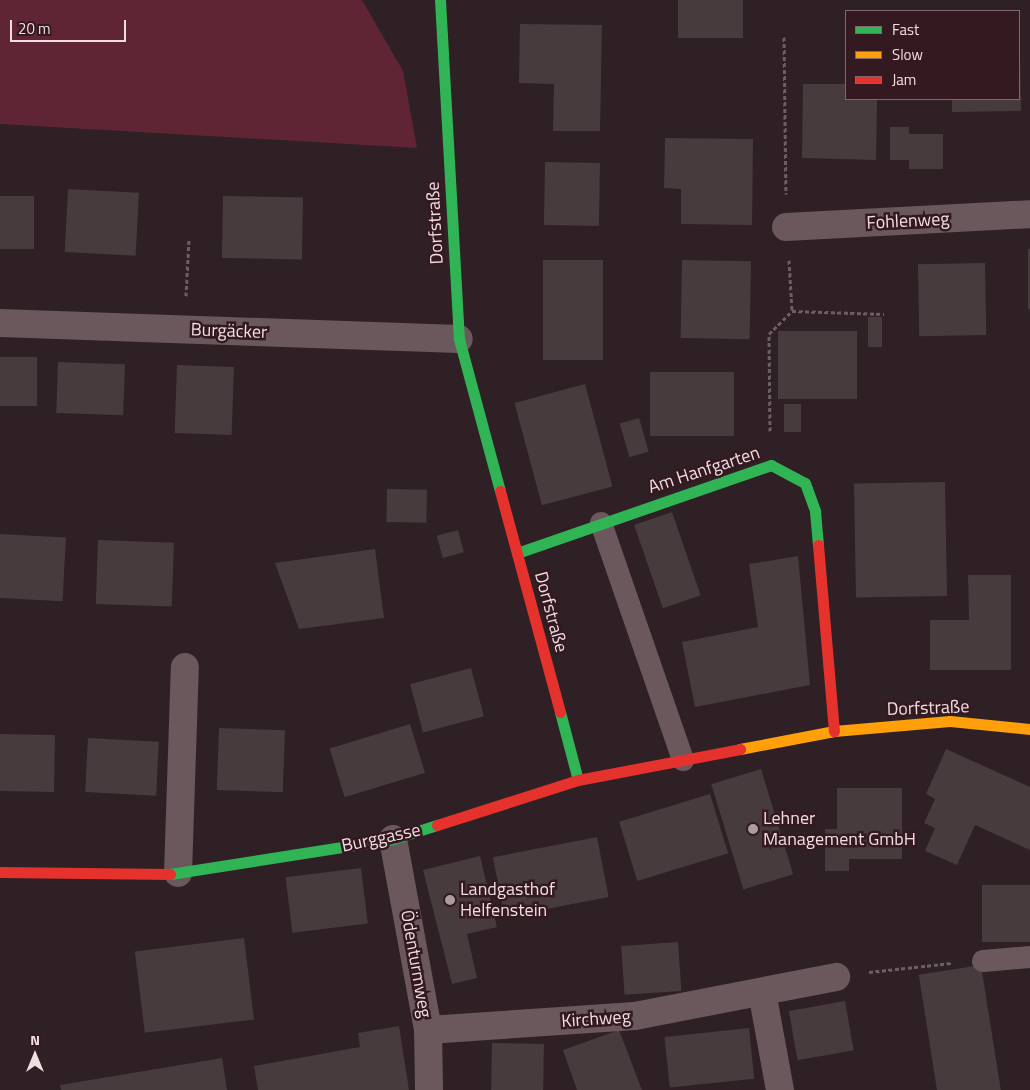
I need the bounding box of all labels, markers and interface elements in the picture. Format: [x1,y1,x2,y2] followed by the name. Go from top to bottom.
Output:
[12,10,129,42] scale bar
[845,10,1020,100] legend
[18,17,51,40] text: 20 m
[892,18,919,41] text: Fast
[892,43,923,66] text: Slow
[892,68,916,91] text: Jam
[422,181,448,265] street label: Dorfstraße
[866,208,950,234] street label: Fohlenweg
[190,319,268,343] street label: Burgäcker
[645,442,763,498] street label: Am Hanfgarten
[530,569,572,655] street label: Dorfstraße
[886,696,970,720] street label: Dorfstraße
[763,808,916,851] place label: Lehner Management GmbH
[340,819,422,857] street label: Burggasse
[747,823,759,835] marker: Lehner Management GmbH
[460,879,555,922] place label: Landgasthof Helfenstein
[444,894,456,906] marker: Landgasthof Helfenstein
[396,908,436,1020] street label: Ödenturmweg
[561,1006,631,1032] street label: Kirchweg
[30,1029,40,1050] text: N
[10,1030,60,1080] north arrow

